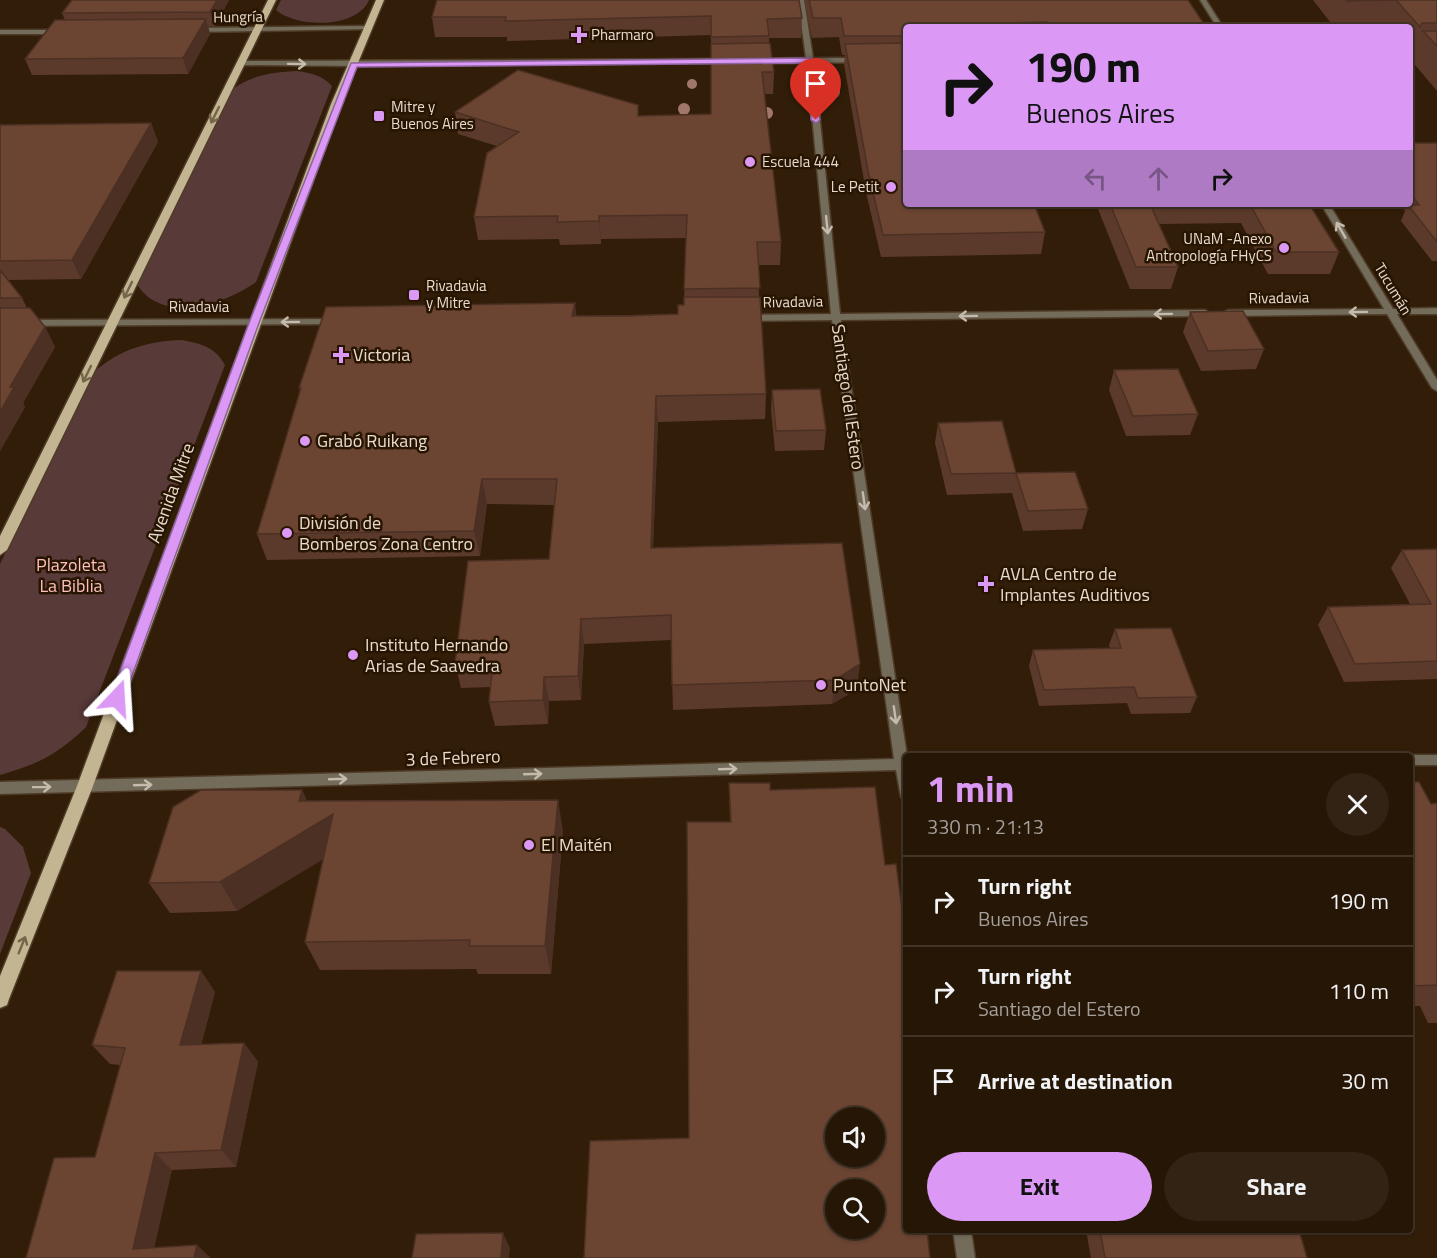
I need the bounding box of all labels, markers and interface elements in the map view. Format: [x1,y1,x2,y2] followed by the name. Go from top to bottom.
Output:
[213,5,264,28] street label: Hungría
[591,23,654,46] place label: Pharmaro
[572,28,586,42] marker: Pharmaro
[1026,34,1141,98] text: 190 m
[927,48,1005,126] icon: right
[287,58,307,70] one-way arrow
[790,58,841,120] pin
[799,67,832,100] icon: arrive
[1026,92,1175,133] text: Buenos Aires
[391,95,474,135] place label: Mitre y Buenos Aires
[208,106,220,124] one-way arrow
[372,109,386,123] marker: Mitre y Buenos Aires
[762,150,839,173] place label: Escuela 444
[743,155,757,169] marker: Escuela 444
[1079,162,1112,195] icon: left
[1142,162,1175,195] icon: ahead
[1205,162,1238,195] icon: right
[831,175,880,198] place label: Le Petit
[884,180,898,194] marker: Le Petit
[822,214,833,234] one-way arrow
[1335,222,1346,240] one-way arrow
[1146,227,1272,267] place label: UNaM -Anexo Antropología FHyCS
[1277,241,1291,255] marker: UNaM -Anexo Antropología FHyCS
[1369,258,1418,319] street label: Tucumán
[426,274,487,314] place label: Rivadavia y Mitre
[122,281,134,299] one-way arrow
[1249,285,1310,310] street label: Rivadavia
[407,288,421,302] marker: Rivadavia y Mitre
[763,289,824,314] street label: Rivadavia
[169,295,230,318] street label: Rivadavia
[1348,306,1368,318] one-way arrow
[1153,308,1173,320] one-way arrow
[958,310,978,322] one-way arrow
[280,317,300,328] one-way arrow
[825,323,872,471] street label: Santiago del Estero
[353,341,410,368] place label: Victoria
[334,348,348,362] marker: Victoria
[80,365,92,383] one-way arrow
[317,427,427,454] place label: Grabó Ruikang
[298,434,312,448] marker: Grabó Ruikang
[140,439,201,547] street label: Avenida Mitre
[858,491,869,511] one-way arrow
[299,509,473,557] place label: División de Bomberos Zona Centro
[280,526,294,540] marker: División de Bomberos Zona Centro
[36,551,106,599] park label: Plazoleta La Biblia
[1000,560,1150,608] place label: AVLA Centro de Implantes Auditivos
[977,575,995,593] marker: AVLA Centro de Implantes Auditivos
[365,631,508,679] place label: Instituto Hernando Arias de Saavedra
[346,648,360,662] marker: Instituto Hernando Arias de Saavedra
[85,666,149,730] position arrow
[833,671,907,698] place label: PuntoNet
[814,678,828,692] marker: PuntoNet
[890,705,901,725] one-way arrow
[405,742,501,773] street label: 3 de Febrero
[927,761,1014,816] text: 1 min
[718,763,738,775] one-way arrow
[523,768,543,780] one-way arrow
[1326,773,1389,836] button: close
[328,774,348,785] one-way arrow
[133,779,153,790] one-way arrow
[32,781,52,793] one-way arrow
[927,811,1044,842] text: 330 m · 21:13
[541,831,612,858] place label: El Maitén
[522,838,536,852] marker: El Maitén
[978,869,1072,903] text: Turn right
[1329,884,1389,918] text: 190 m
[927,885,960,918] icon: right
[978,903,1088,934] text: Buenos Aires
[17,936,28,954] one-way arrow
[978,959,1072,993] text: Turn right
[1329,974,1389,1008] text: 110 m
[927,975,960,1008] icon: right
[978,993,1141,1024] text: Santiago del Estero
[978,1064,1173,1098] text: Arrive at destination
[1341,1064,1389,1098] text: 30 m
[927,1065,960,1098] icon: arrive
[825,1107,885,1239] map controls
[825,1107,885,1167] button: sound
[927,1152,1152,1221] button: Exit
[1164,1152,1389,1221] button: Share
[825,1179,885,1239] button: search

